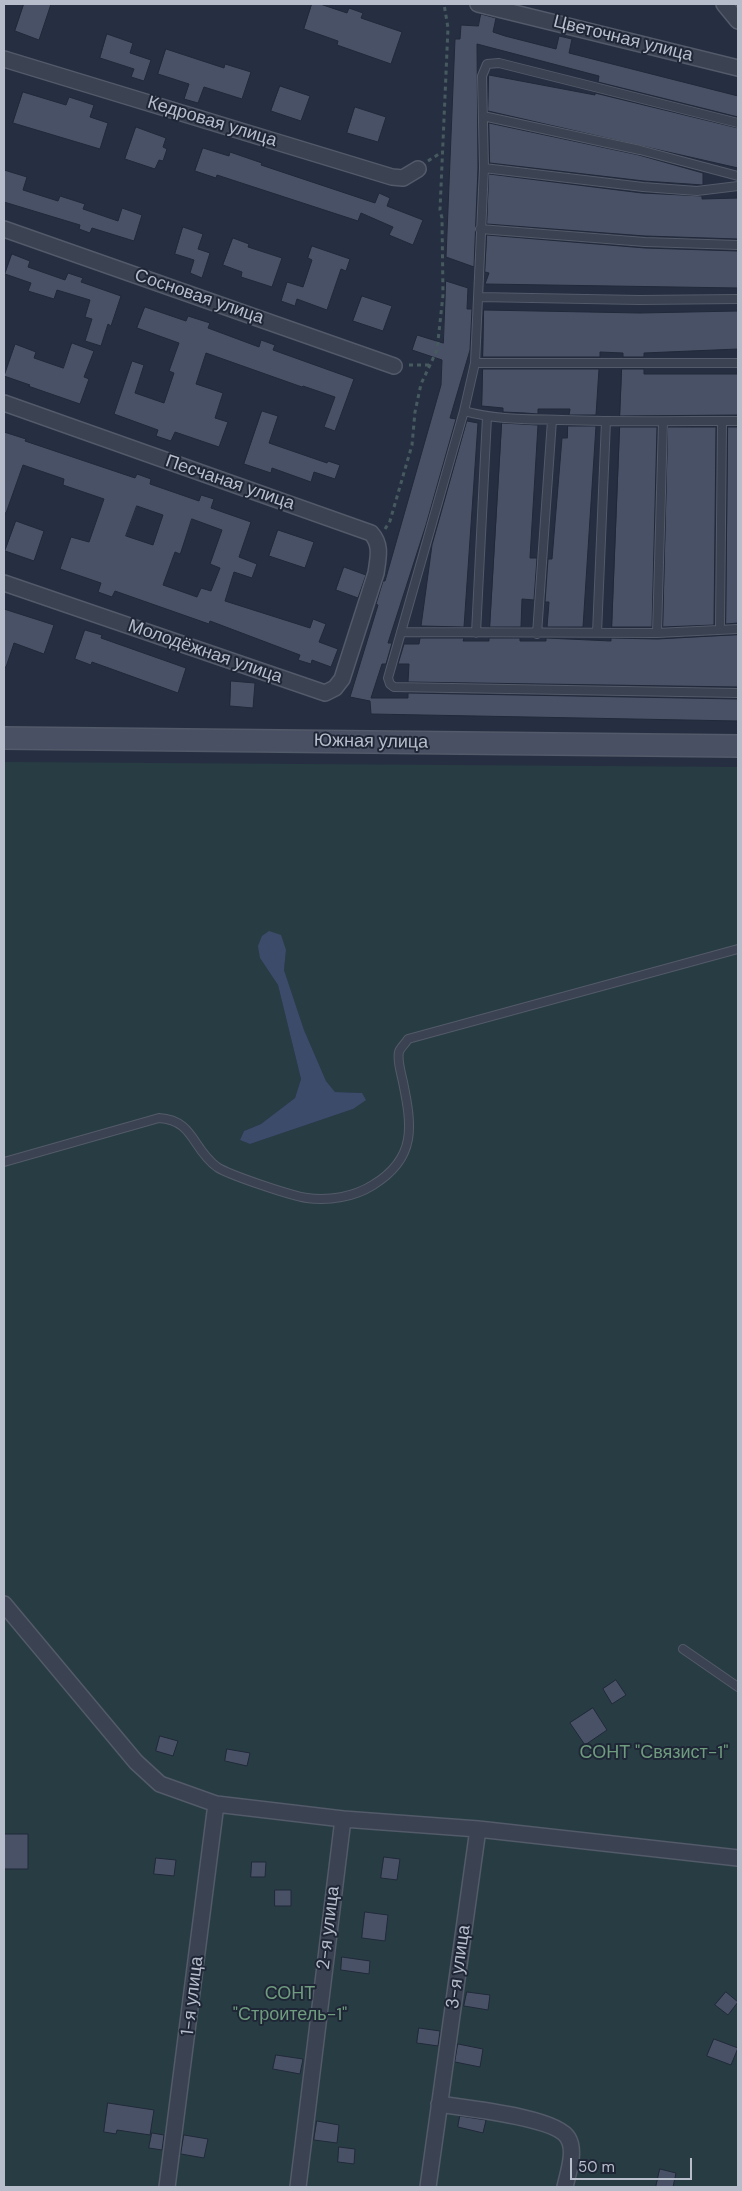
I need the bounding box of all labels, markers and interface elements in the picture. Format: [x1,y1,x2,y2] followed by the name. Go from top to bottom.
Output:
[551,11,695,67] street label: Цветочная улица
[145,92,279,152] street label: Кедровая улица
[131,265,267,329] street label: Сосновая улица
[163,451,297,515] street label: Песчаная улица
[125,615,285,689] street label: Молодёжная улица
[314,730,428,754] street label: Южная улица
[580,1742,728,1764] park label: СОНТ "Связист-1"
[313,1885,345,1971] street label: 2-я улица
[442,1924,476,2010] street label: 3-я улица
[177,1955,209,2037] street label: 1-я улица
[233,1983,347,2026] park label: СОНТ "Строитель-1"
[572,2148,694,2180] scale bar
[578,2157,615,2177] text: 50 m

